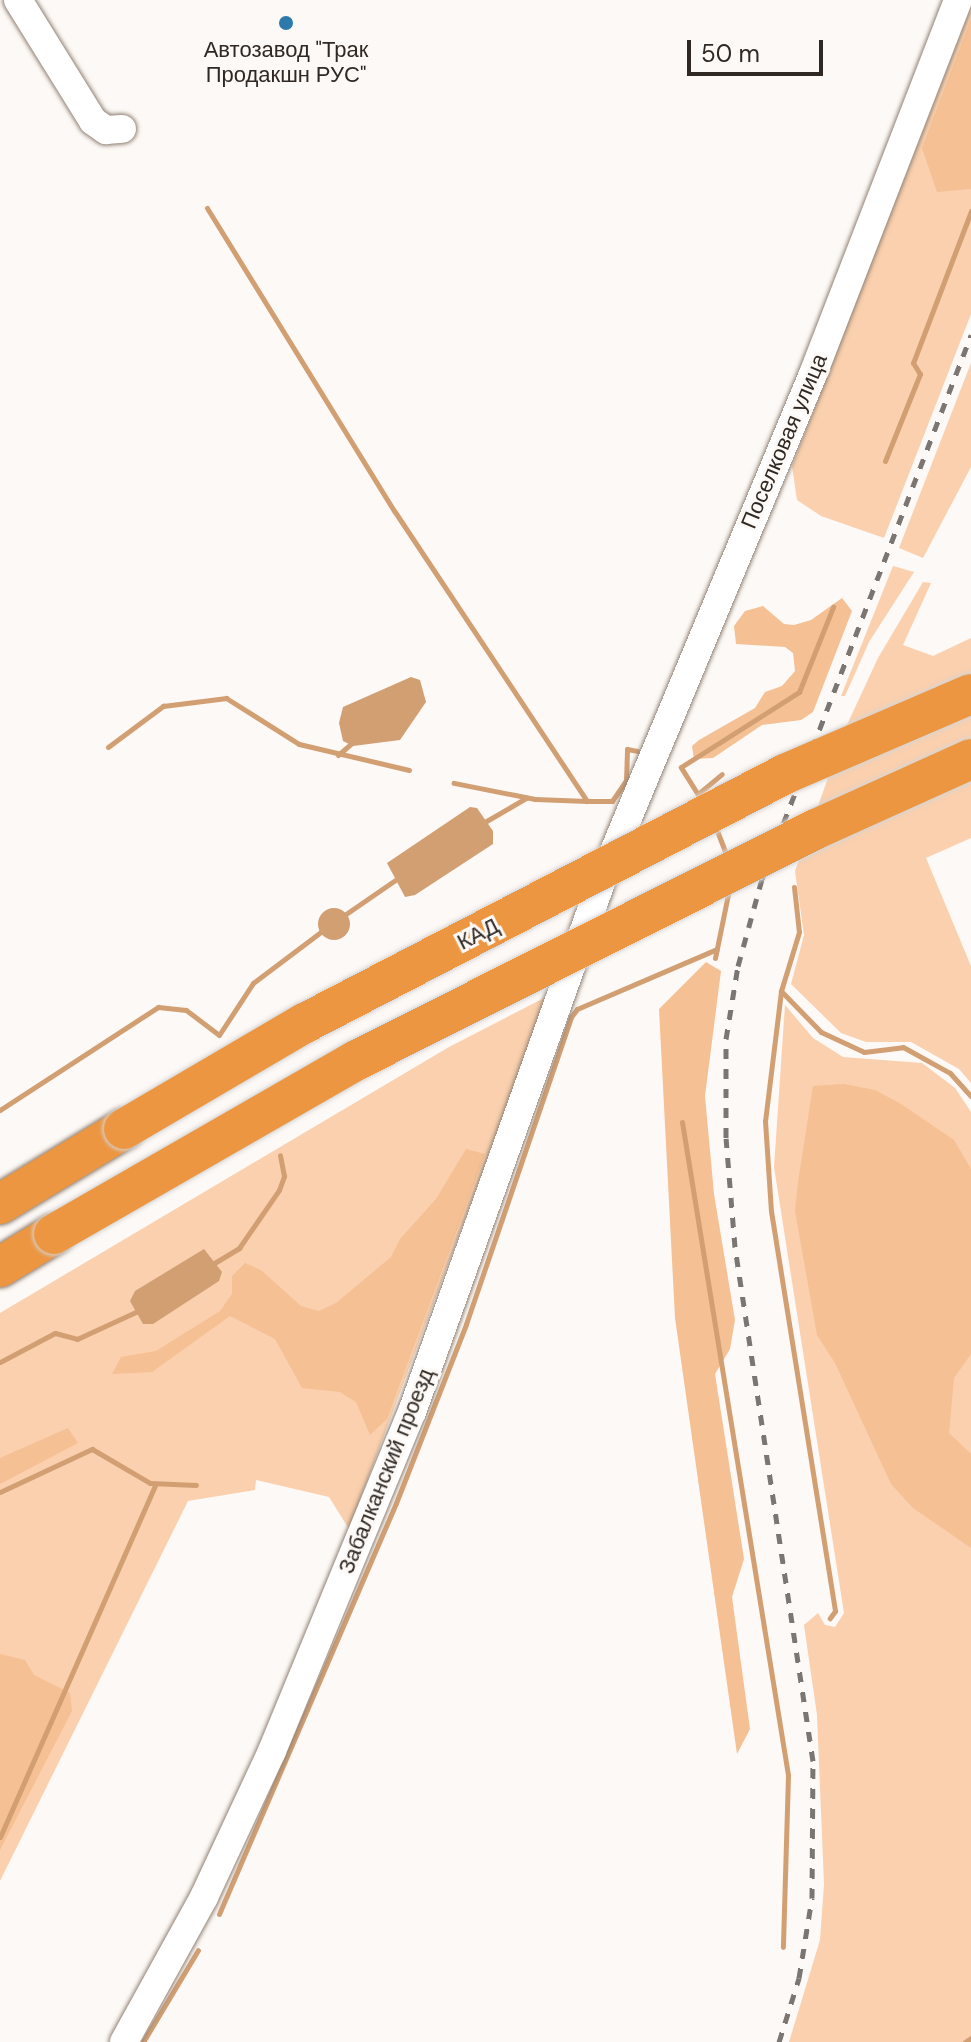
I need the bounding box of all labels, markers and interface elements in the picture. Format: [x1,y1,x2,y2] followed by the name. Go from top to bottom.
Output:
[277,14,295,32] marker: Автозавод "Трак Продакшн РУС"
[691,24,827,74] scale bar
[204,36,368,88] place label: Автозавод "Трак Продакшн РУС"
[701,38,760,69] text: 50 m
[735,350,833,532] street label: Поселковая улица
[453,912,503,956] street label: КАД
[333,1365,439,1577] street label: Забалканский проезд

